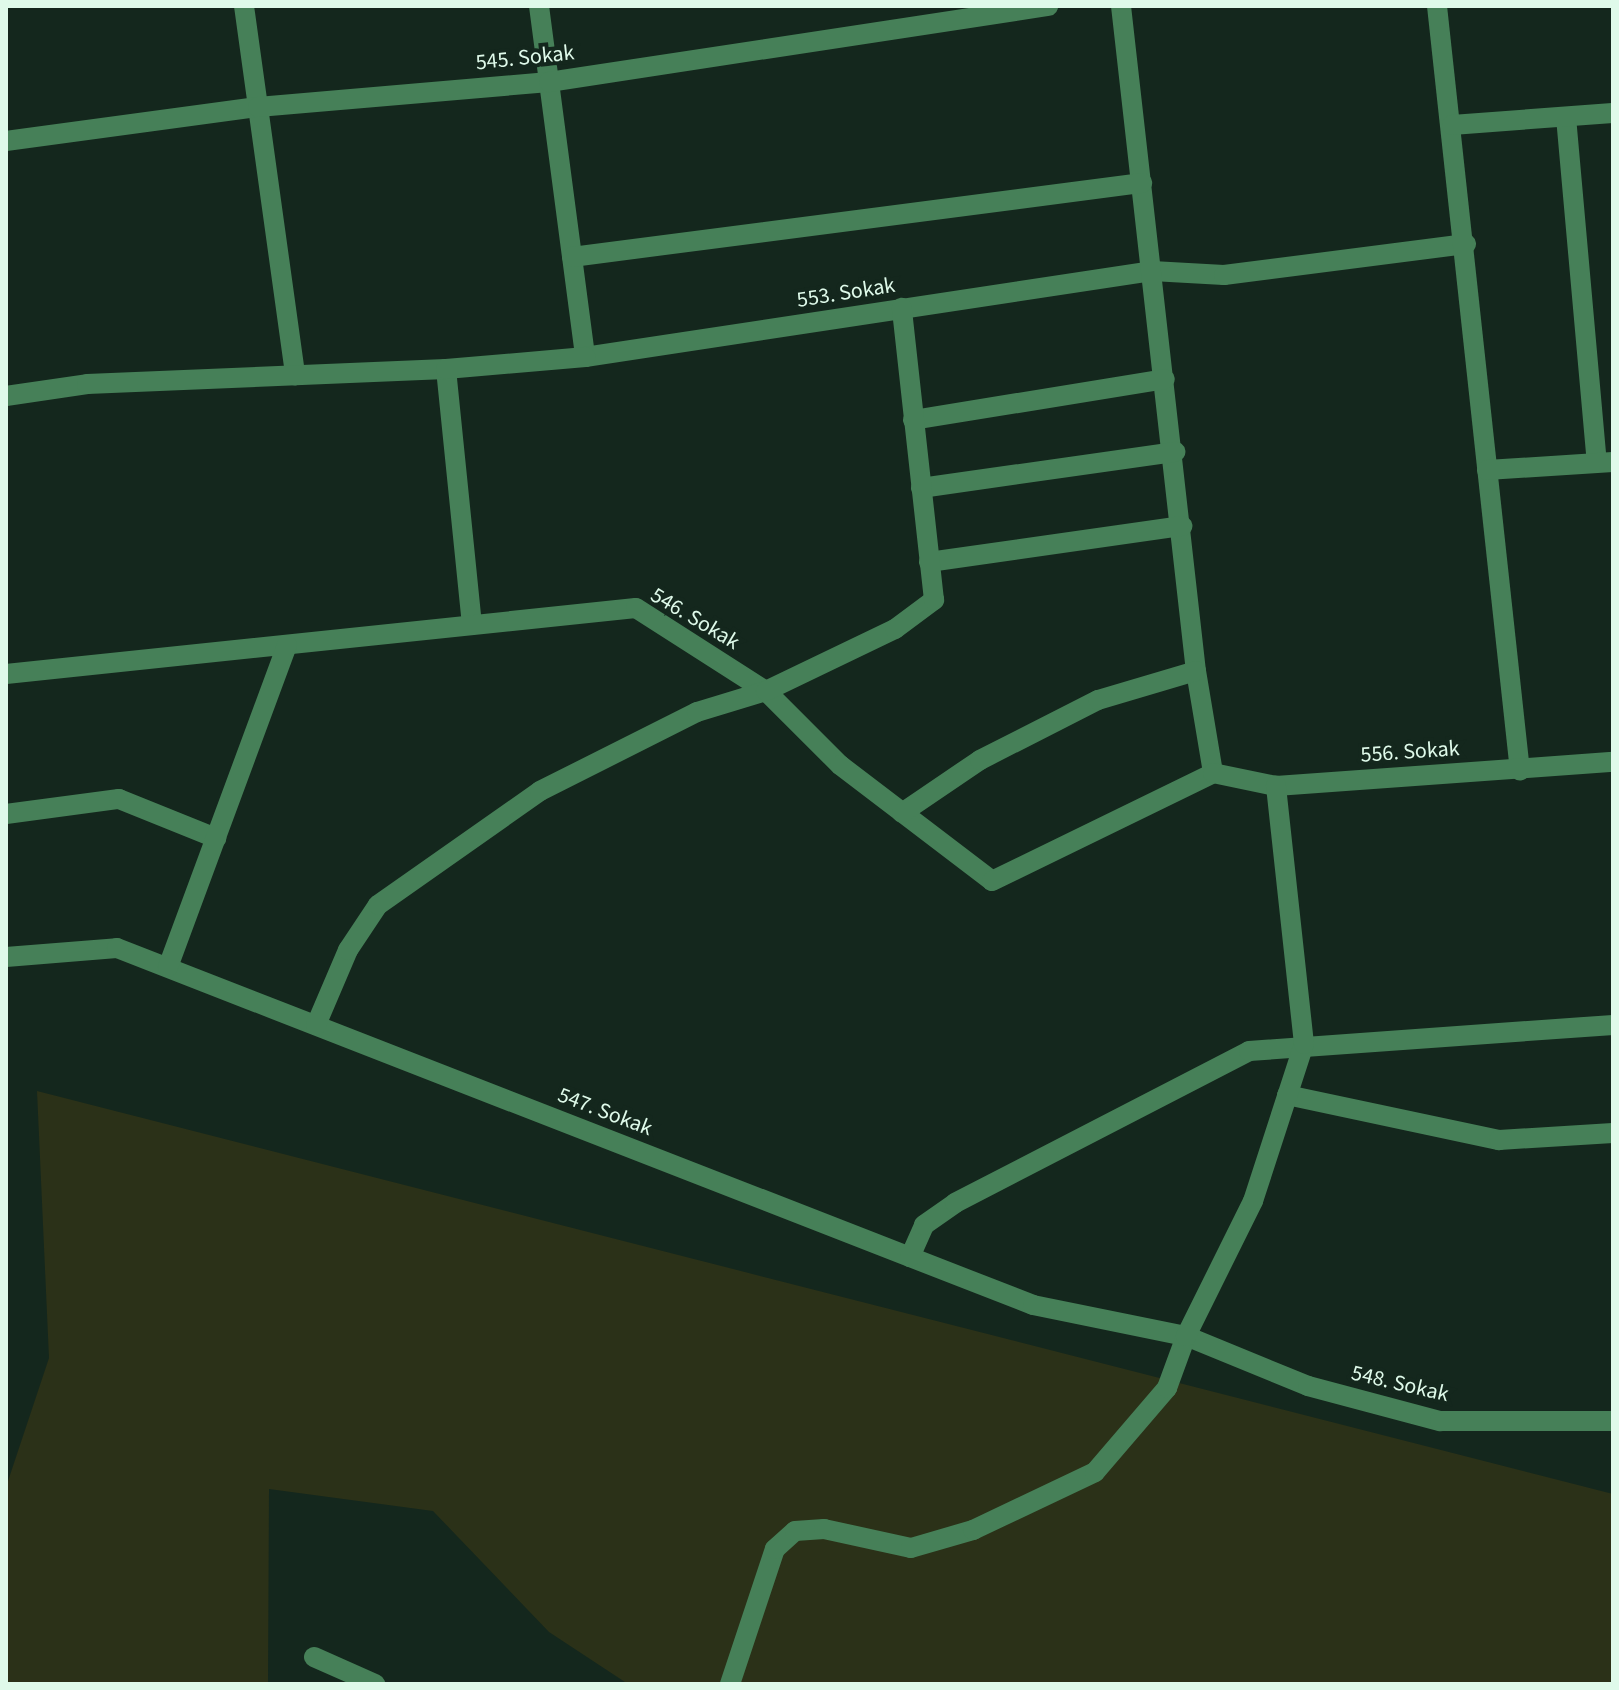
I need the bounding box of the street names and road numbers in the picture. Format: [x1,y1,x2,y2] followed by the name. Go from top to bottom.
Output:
[474,40,576,76] street label: 545. Sokak
[795,272,897,314] street label: 553. Sokak
[646,582,744,656] street label: 546. Sokak
[1360,735,1460,769] street label: 556. Sokak
[554,1082,656,1142] street label: 547. Sokak
[1349,1360,1451,1408] street label: 548. Sokak

